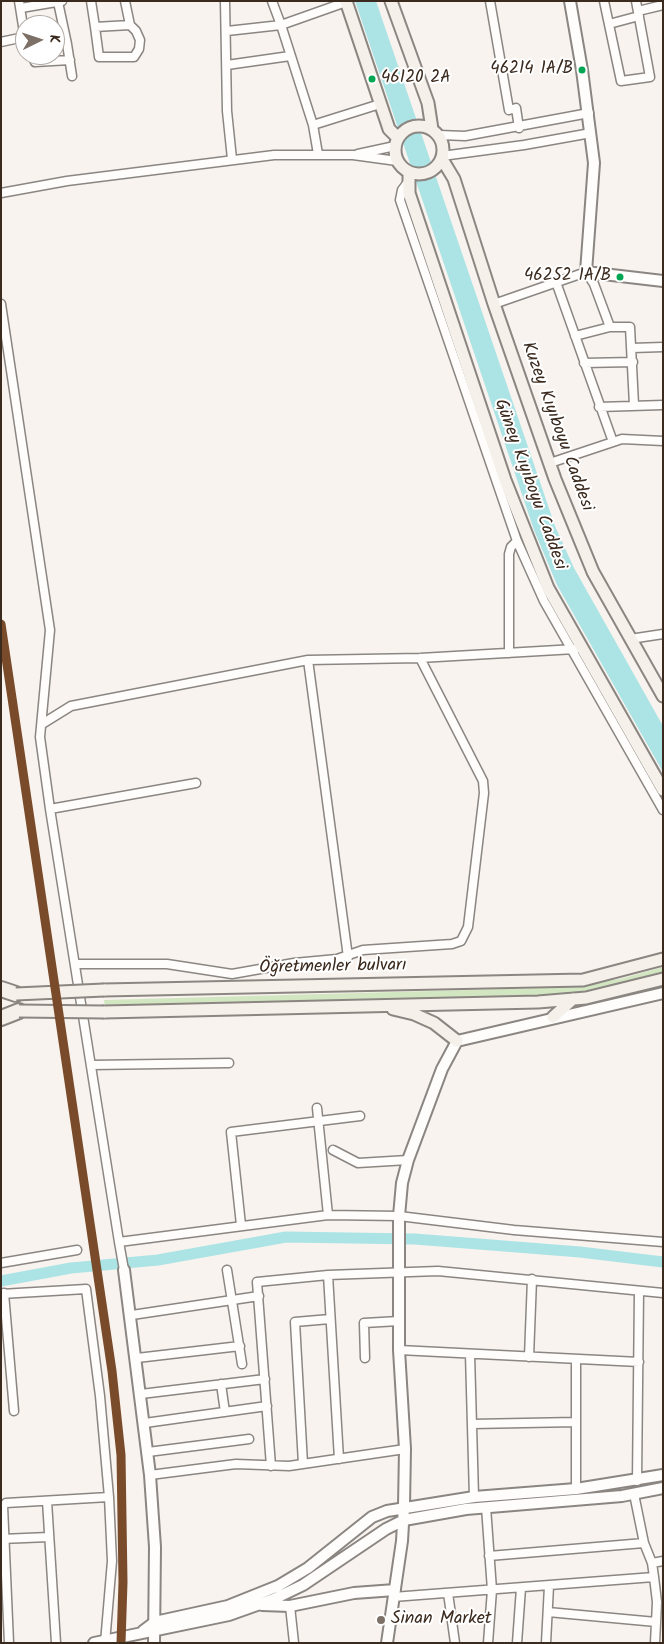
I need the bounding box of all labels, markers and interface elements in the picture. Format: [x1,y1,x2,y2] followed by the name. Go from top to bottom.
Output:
[15,15,65,65] north arrow
[43,34,65,44] text: K
[490,60,573,80] place label: 46214 1A/B
[577,65,587,75] marker: 46214 1A/B
[381,69,451,89] place label: 46120 2A
[367,74,377,84] marker: 46120 2A
[524,267,611,287] place label: 46252 1A/B
[615,272,625,282] marker: 46252 1A/B
[515,339,597,515] street label: Kuzey Kıyıboyu Caddesi
[488,396,570,574] street label: Güney Kıyıboyu Caddesi
[259,956,407,980] street label: Öğretmenler bulvarı
[391,1609,492,1631] place label: Sinan Market
[375,1614,387,1626] marker: Sinan Market

